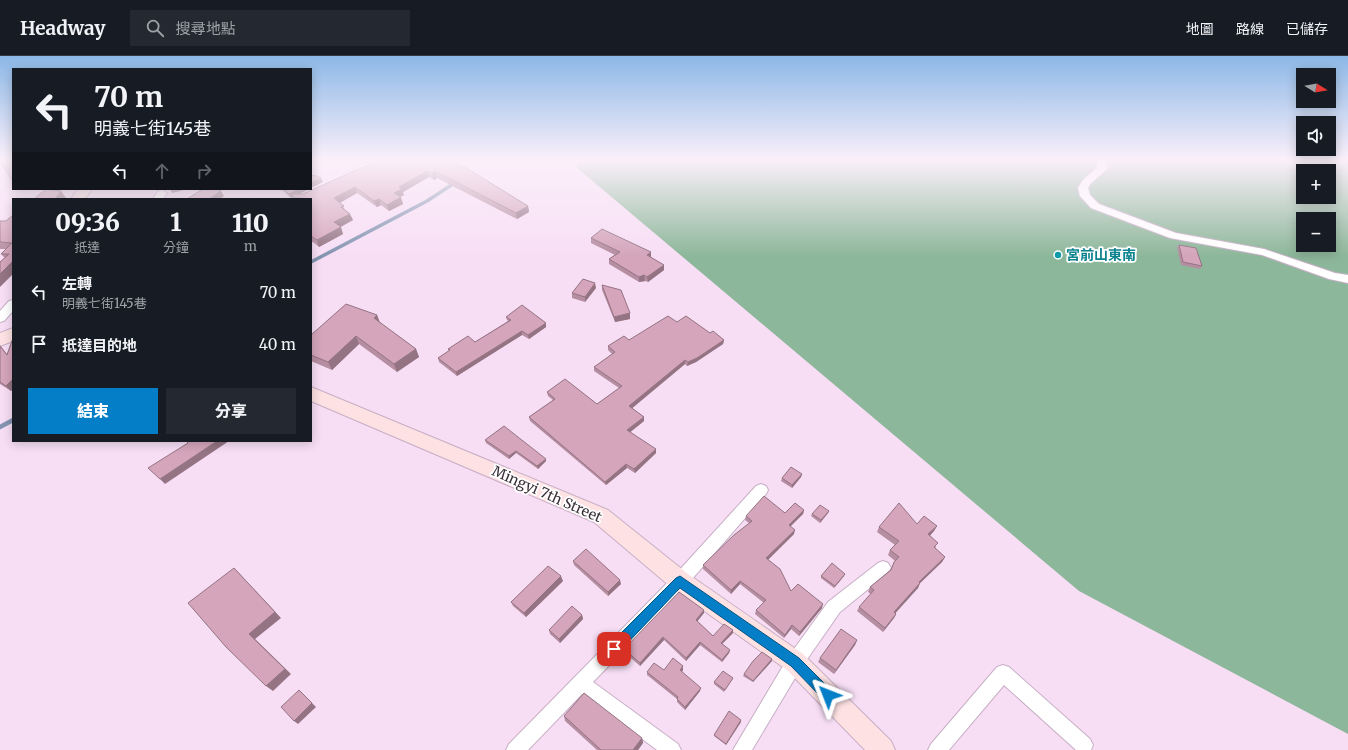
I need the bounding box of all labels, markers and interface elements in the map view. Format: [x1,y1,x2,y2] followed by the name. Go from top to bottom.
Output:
[130,10,410,46] search box
[20,16,106,40] text: Headway
[144,17,166,39] icon: search
[176,19,236,38] text: 搜尋地點
[1186,20,1214,38] text: 地圖
[1236,20,1264,38] text: 路線
[1286,20,1328,38] text: 已儲存
[1296,68,1336,108] north arrow
[1296,68,1336,252] map controls
[94,79,163,115] text: 70 m
[28,84,80,136] icon: left
[1296,116,1336,156] button: sound
[94,117,211,140] text: 明義七街145巷
[109,160,131,182] icon: left
[151,160,173,182] icon: ahead
[193,160,215,182] icon: right
[1296,164,1336,204] button: +
[55,207,120,238] text: 09:36
[170,207,182,238] text: 1
[232,208,269,239] text: 110
[1296,212,1336,252] button: −
[244,238,257,255] text: m
[74,239,100,256] text: 抵達
[163,239,189,256] text: 分鐘
[1066,246,1136,264] place label: 宮前山東南
[1053,250,1063,260] marker: 宮前山東南
[62,274,92,293] text: 左轉
[28,281,50,303] icon: left
[260,283,296,302] text: 70 m
[62,295,147,312] text: 明義七街145巷
[28,333,50,355] icon: arrive
[259,335,296,354] text: 40 m
[62,336,137,355] text: 抵達目的地
[28,388,158,434] button: 結束
[166,388,296,434] button: 分享
[489,462,605,526] street label: Mingyi 7th Street
[597,632,631,666] pin
[603,638,625,660] icon: arrive
[807,674,849,716] position arrow

